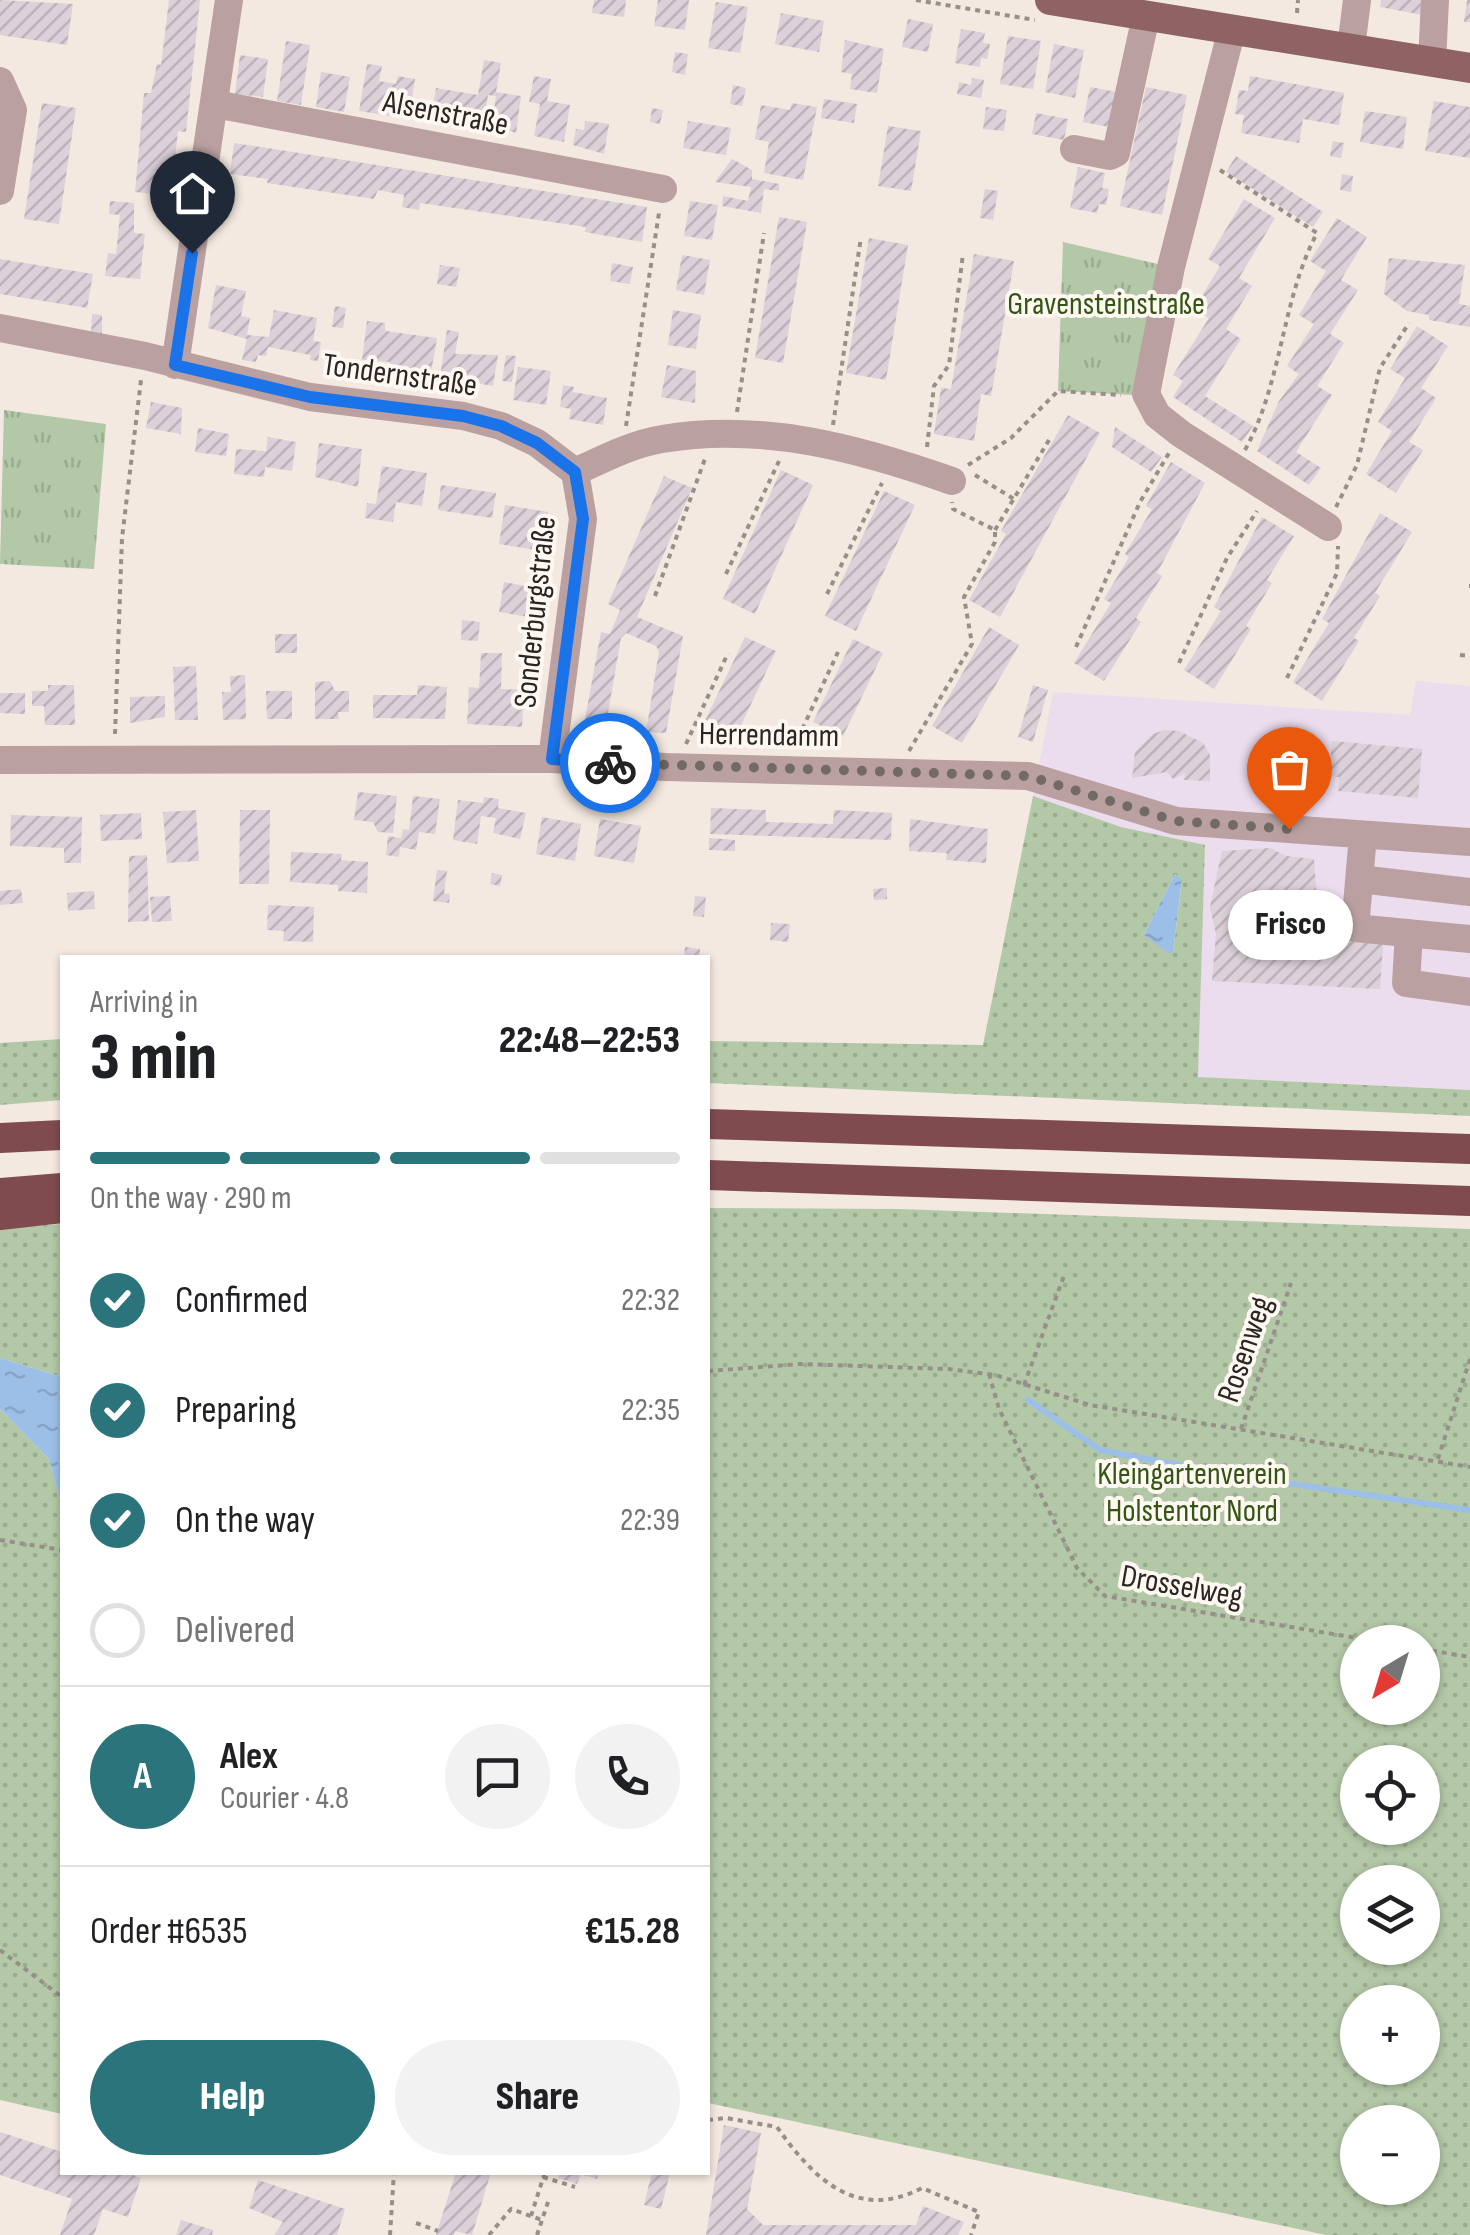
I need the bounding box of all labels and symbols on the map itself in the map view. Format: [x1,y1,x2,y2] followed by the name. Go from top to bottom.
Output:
[379,82,512,145] street label: Alsenstraße
[150,151,235,254] pin
[1007,285,1205,324] park label: Gravensteinstraße
[320,345,479,406] street label: Tondernstraße
[506,514,565,710] street label: Sonderburgstraße
[560,713,660,813] courier
[698,715,839,756] street label: Herrendamm
[1247,727,1332,830] pin
[1226,889,1352,959] callout: Frisco
[1209,1292,1282,1407] street label: Rosenweg
[1097,1455,1287,1531] park label: Kleingartenverein Holstentor Nord
[1118,1557,1245,1616] street label: Drosselweg
[1340,1625,1440,1725] north arrow

